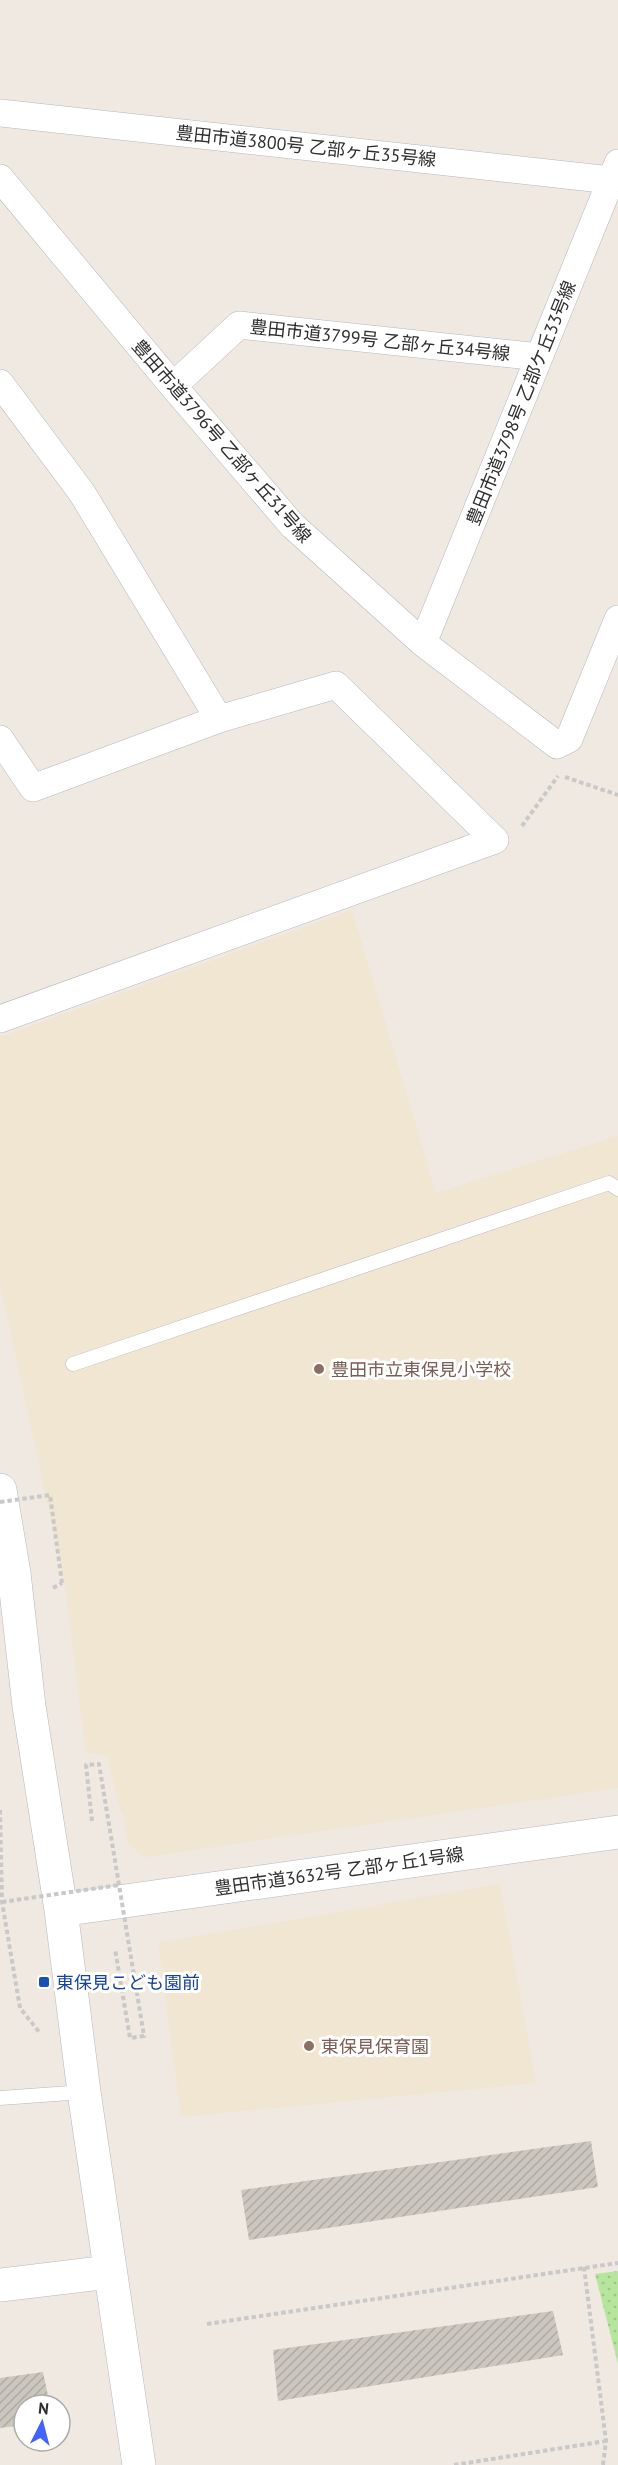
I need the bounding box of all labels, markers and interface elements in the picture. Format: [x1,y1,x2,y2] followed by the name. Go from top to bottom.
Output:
[175,121,437,171] street label: 豊田市道3800号 乙部ヶ丘35号線
[461,277,581,529] street label: 豊田市道3798号 乙部ケ丘33号線
[249,315,511,365] street label: 豊田市道3799号 乙部ヶ丘34号線
[127,335,317,547] street label: 豊田市道3796号 乙部ヶ丘31号線
[331,1358,511,1381] place label: 豊田市立東保見小学校
[312,1362,326,1376] marker: 豊田市立東保見小学校
[213,1842,465,1900] street label: 豊田市道3632号 乙部ヶ丘1号線
[56,1971,200,1994] place label: 東保見こども園前
[37,1975,51,1989] marker: 東保見こども園前
[321,2035,429,2058] place label: 東保見保育園
[302,2039,316,2053] marker: 東保見保育園
[12,2393,72,2453] north arrow
[37,2398,50,2419] text: N

